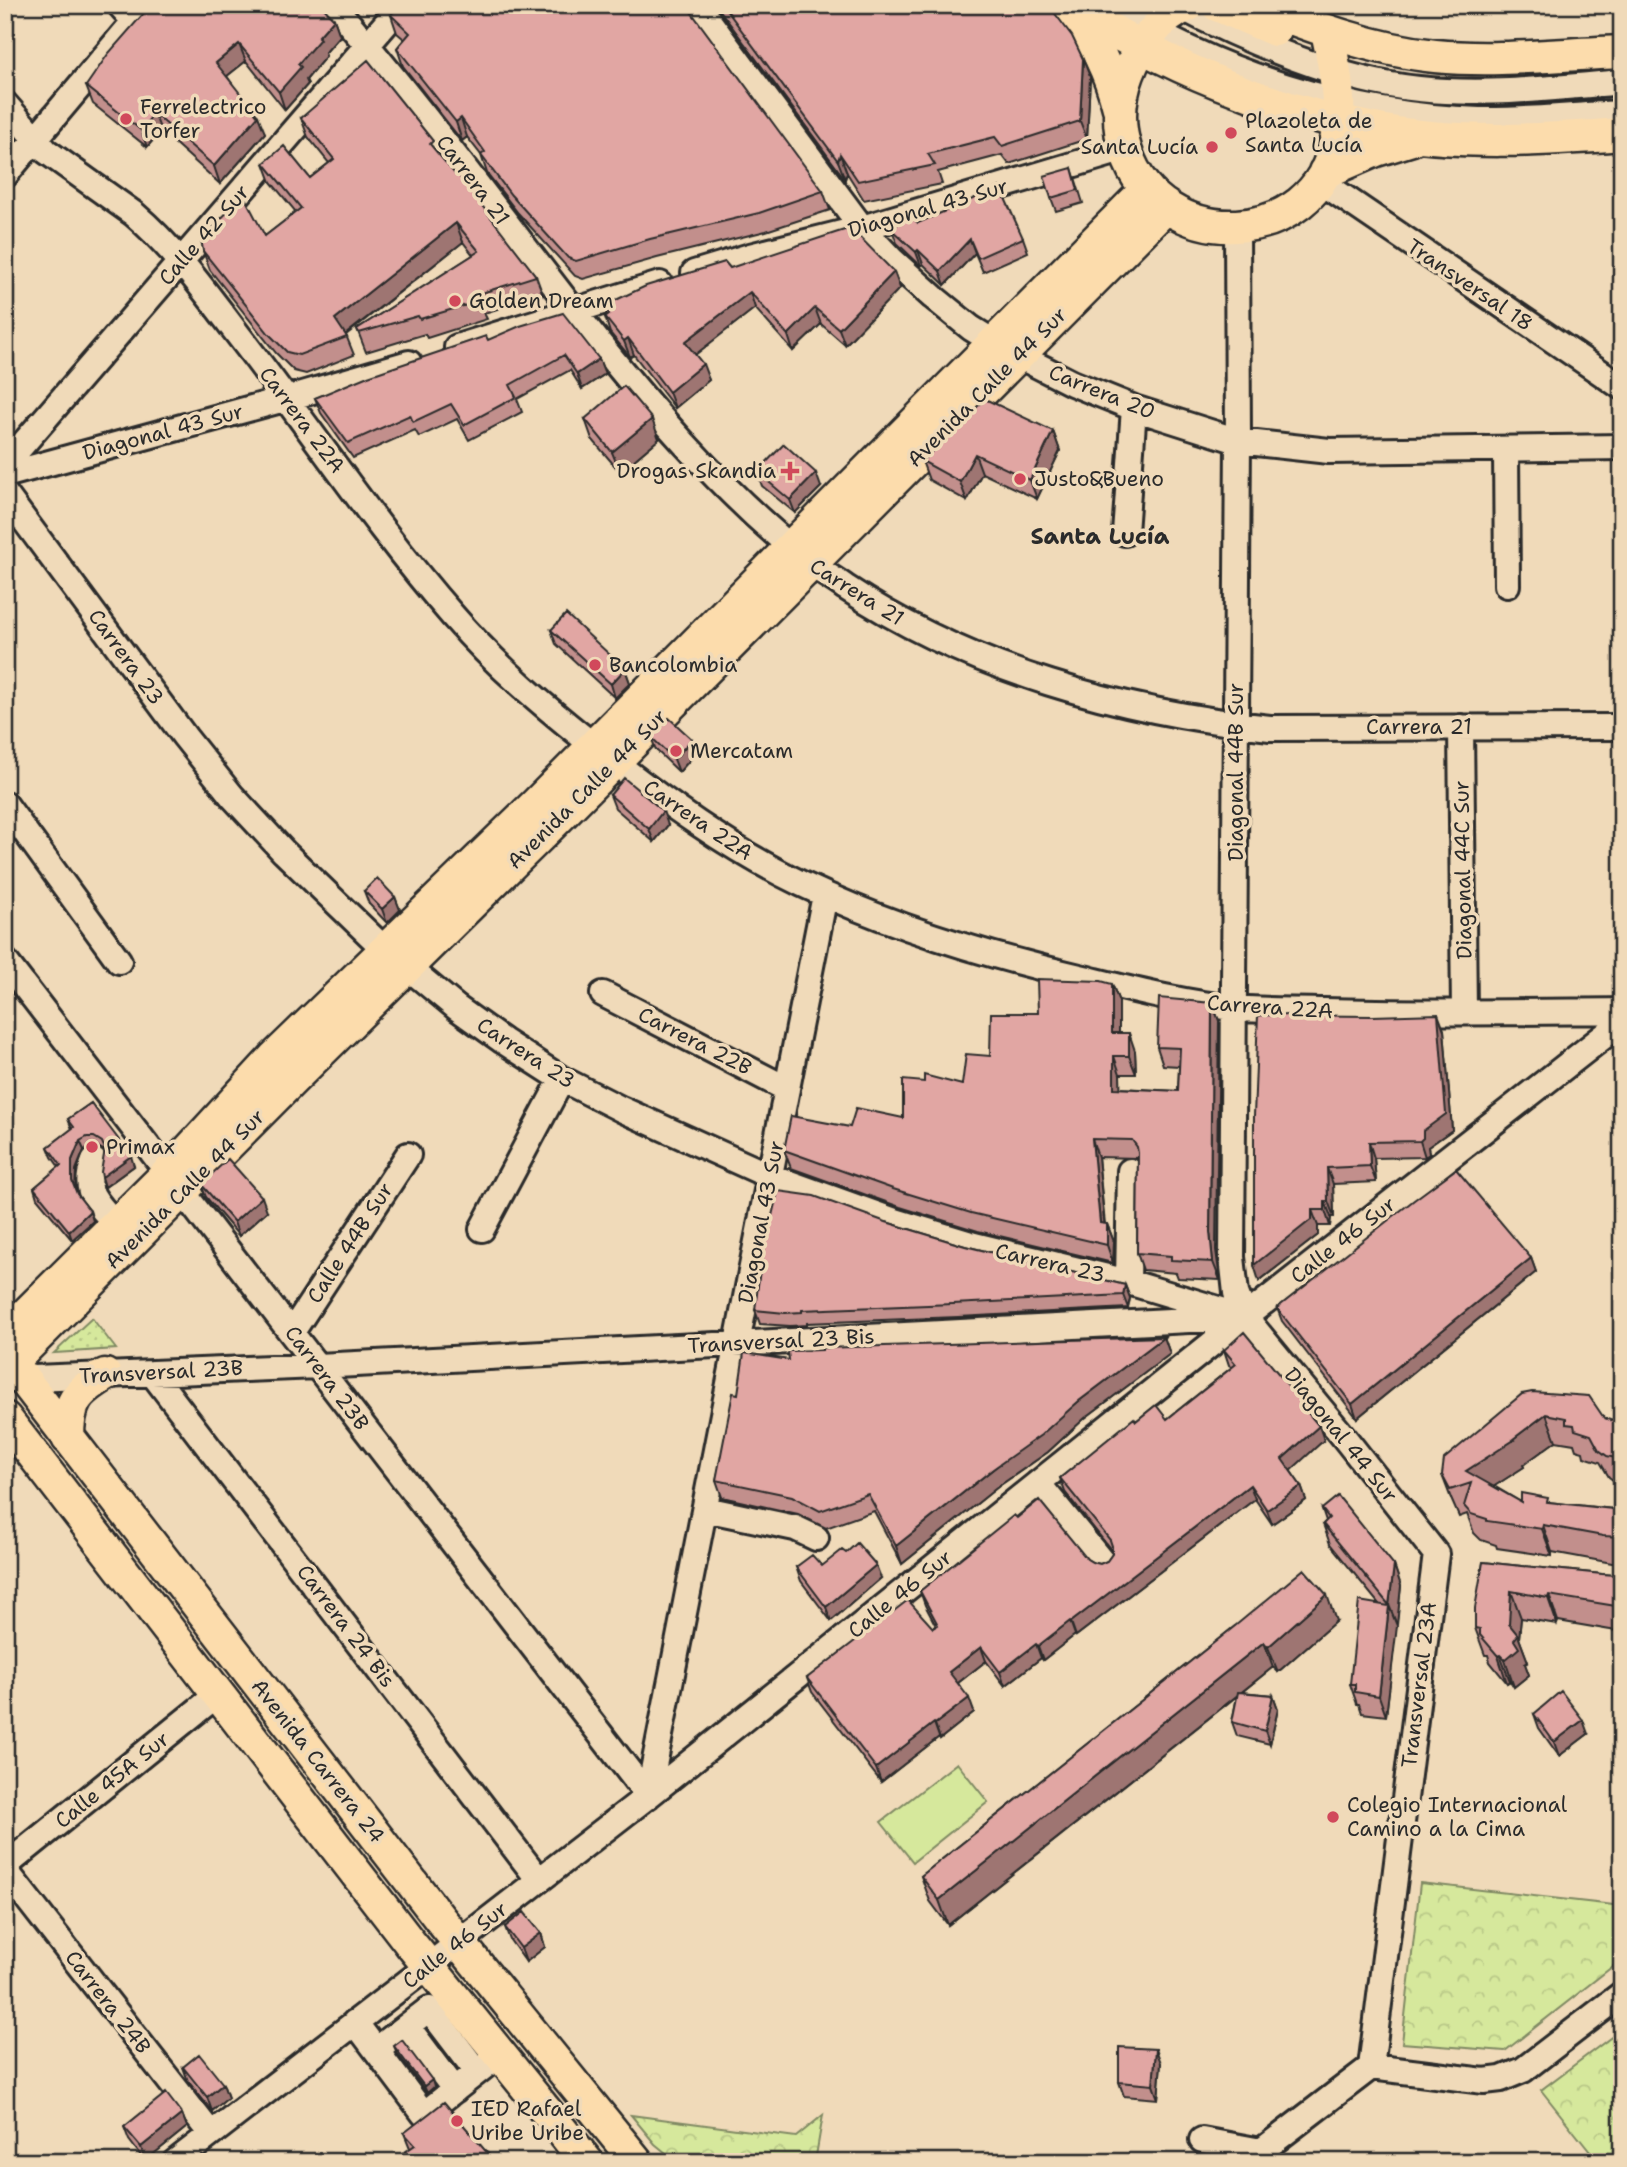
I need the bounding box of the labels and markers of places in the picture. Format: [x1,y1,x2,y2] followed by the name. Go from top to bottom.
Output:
[140,93,266,145] place label: Ferrelectrico Torfer
[1245,107,1373,159] place label: Plazoleta de Santa Lucía
[118,111,134,127] marker: Ferrelectrico Torfer
[1223,125,1239,141] marker: Plazoleta de Santa Lucía
[1081,133,1198,161] place label: Santa Lucía
[1204,139,1220,155] marker: Santa Lucía
[469,287,614,315] place label: Golden Dream
[447,293,463,309] marker: Golden Dream
[616,457,776,485] place label: Drogas Skandia
[782,463,798,479] marker: Drogas Skandia
[1034,465,1164,493] place label: Justo&Bueno
[1012,471,1028,487] marker: Justo&Bueno
[609,651,737,679] place label: Bancolombia
[587,657,603,673] marker: Bancolombia
[690,737,793,765] place label: Mercatam
[668,743,684,759] marker: Mercatam
[106,1133,175,1161] place label: Primax
[84,1139,100,1155] marker: Primax
[1347,1791,1568,1843] place label: Colegio Internacional Camino a la Cima
[1325,1809,1341,1825] marker: Colegio Internacional Camino a la Cima
[471,2095,584,2147] place label: IED Rafael Uribe Uribe
[449,2113,465,2129] marker: IED Rafael Uribe Uribe

